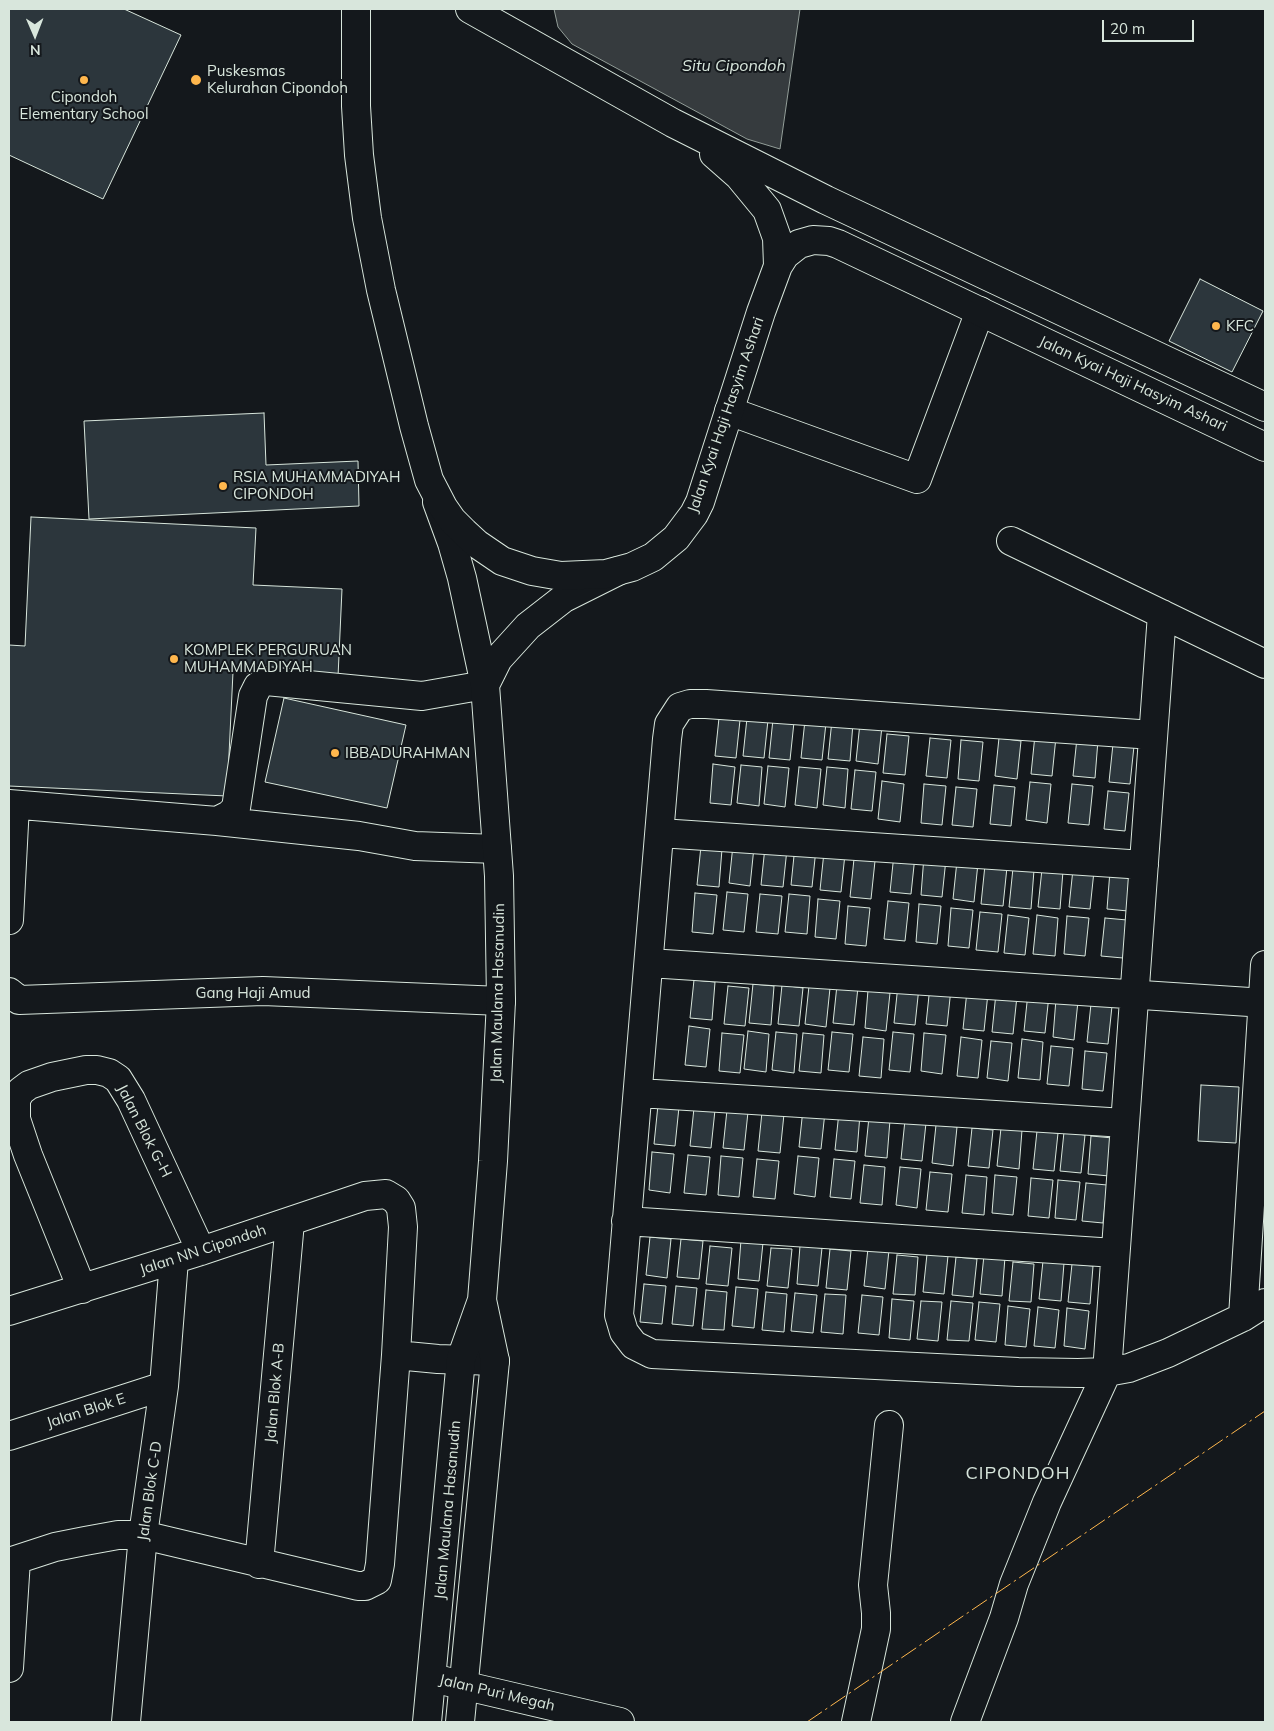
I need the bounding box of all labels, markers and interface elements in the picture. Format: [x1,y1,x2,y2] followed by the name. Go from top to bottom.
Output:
[10,10,60,60] north arrow
[1104,10,1196,42] scale bar
[1110,19,1145,38] text: 20 m
[30,41,41,59] text: N
[682,56,786,76] water label: Situ Cipondoh
[207,62,348,97] place label: Puskesmas Kelurahan Cipondoh
[189,73,203,87] marker: Puskesmas Kelurahan Cipondoh
[78,74,90,86] marker: Cipondoh Elementary School
[20,88,148,123] place label: Cipondoh Elementary School
[684,315,768,515] street label: Jalan Kyai Haji Hasyim Ashari
[1226,317,1254,335] place label: KFC
[1210,320,1222,332] marker: KFC
[1036,332,1230,436] street label: Jalan Kyai Haji Hasyim Ashari
[233,468,400,503] place label: RSIA MUHAMMADIYAH CIPONDOH
[217,480,229,492] marker: RSIA MUHAMMADIYAH CIPONDOH
[184,641,352,676] place label: KOMPLEK PERGURUAN MUHAMMADIYAH
[168,653,180,665] marker: KOMPLEK PERGURUAN MUHAMMADIYAH
[345,744,470,762] place label: IBBADURAHMAN
[329,747,341,759] marker: IBBADURAHMAN
[487,903,509,1083] street label: Jalan Maulana Hasanudin
[195,984,311,1002] street label: Gang Haji Amud
[113,1081,175,1181] street label: Jalan Blok G-H
[137,1221,269,1279] street label: Jalan NN Cipondoh
[262,1342,288,1444] street label: Jalan Blok A-B
[44,1390,128,1432] street label: Jalan Blok E
[431,1420,465,1600] street label: Jalan Maulana Hasanudin
[134,1440,166,1542] street label: Jalan Blok C-D
[964,1463,1072,1485] district label: CIPONDOH
[437,1671,557,1715] street label: Jalan Puri Megah

